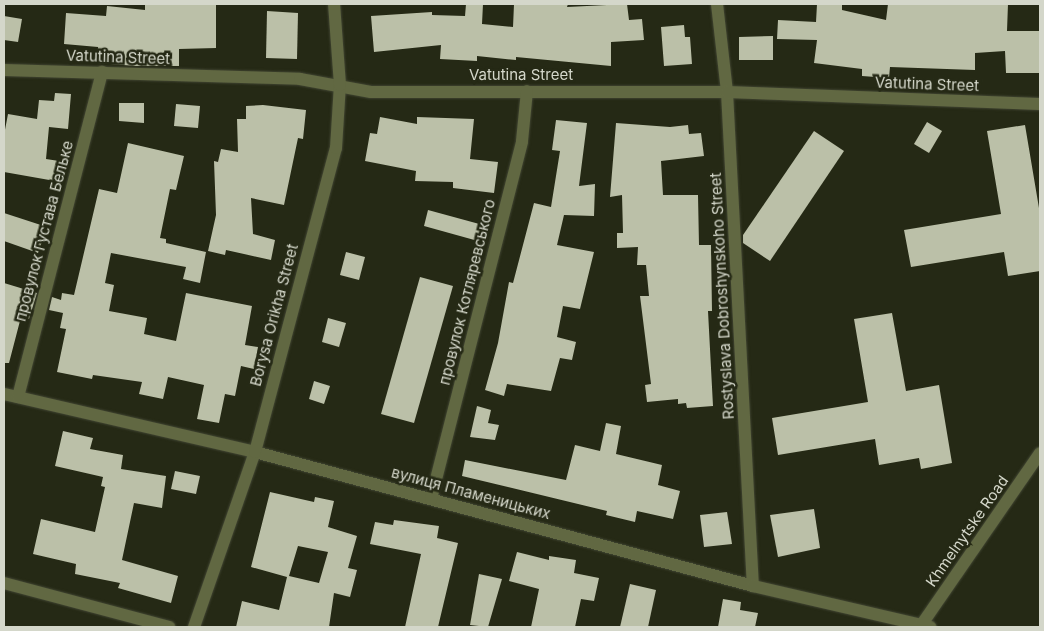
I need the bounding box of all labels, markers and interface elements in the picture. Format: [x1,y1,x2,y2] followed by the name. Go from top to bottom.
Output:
[66,46,170,68] street label: Vatutina Street
[469,66,573,84] street label: Vatutina Street
[875,73,979,95] street label: Vatutina Street
[11,139,77,323] street label: провулок Густава Бельке
[707,172,737,420] street label: Rostyslava Dobroshynskoho Street
[435,197,499,387] street label: провулок Котляревського
[246,242,302,388] street label: Borysa Orikha Street
[389,463,553,523] street label: вулиця Пламеницьких
[922,472,1012,590] street label: Khmelnytske Road

